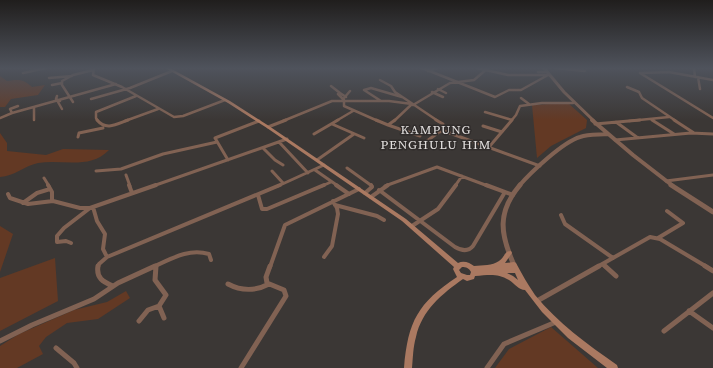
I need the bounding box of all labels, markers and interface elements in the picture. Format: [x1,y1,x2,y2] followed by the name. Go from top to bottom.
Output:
[380,121,492,153] district label: KAMPUNG PENGHULU HIM

